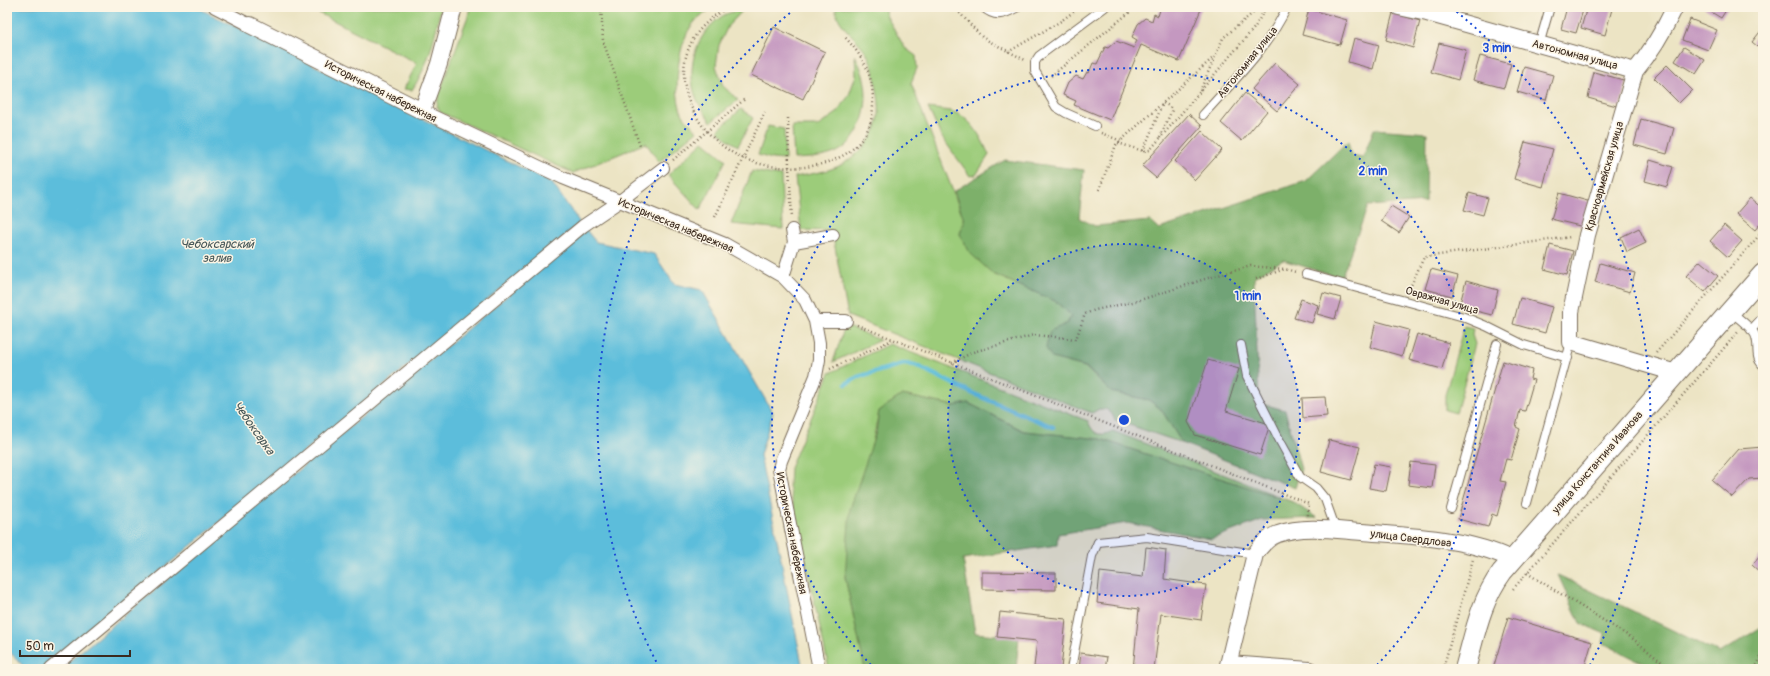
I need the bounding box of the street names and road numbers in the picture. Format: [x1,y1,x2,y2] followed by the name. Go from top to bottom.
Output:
[1215,24,1280,101] street label: Автономная улица
[1531,37,1619,72] street label: Автономная улица
[323,58,439,125] street label: Историческая набережная
[1583,120,1626,232] street label: Красноармейская улица
[616,195,735,256] street label: Историческая набережная
[1404,284,1480,317] street label: Овражная улица
[1549,408,1645,517] street label: улица Константина Иванова
[773,471,810,595] street label: Историческая набережная
[1369,527,1452,550] street label: улица Свердлова

